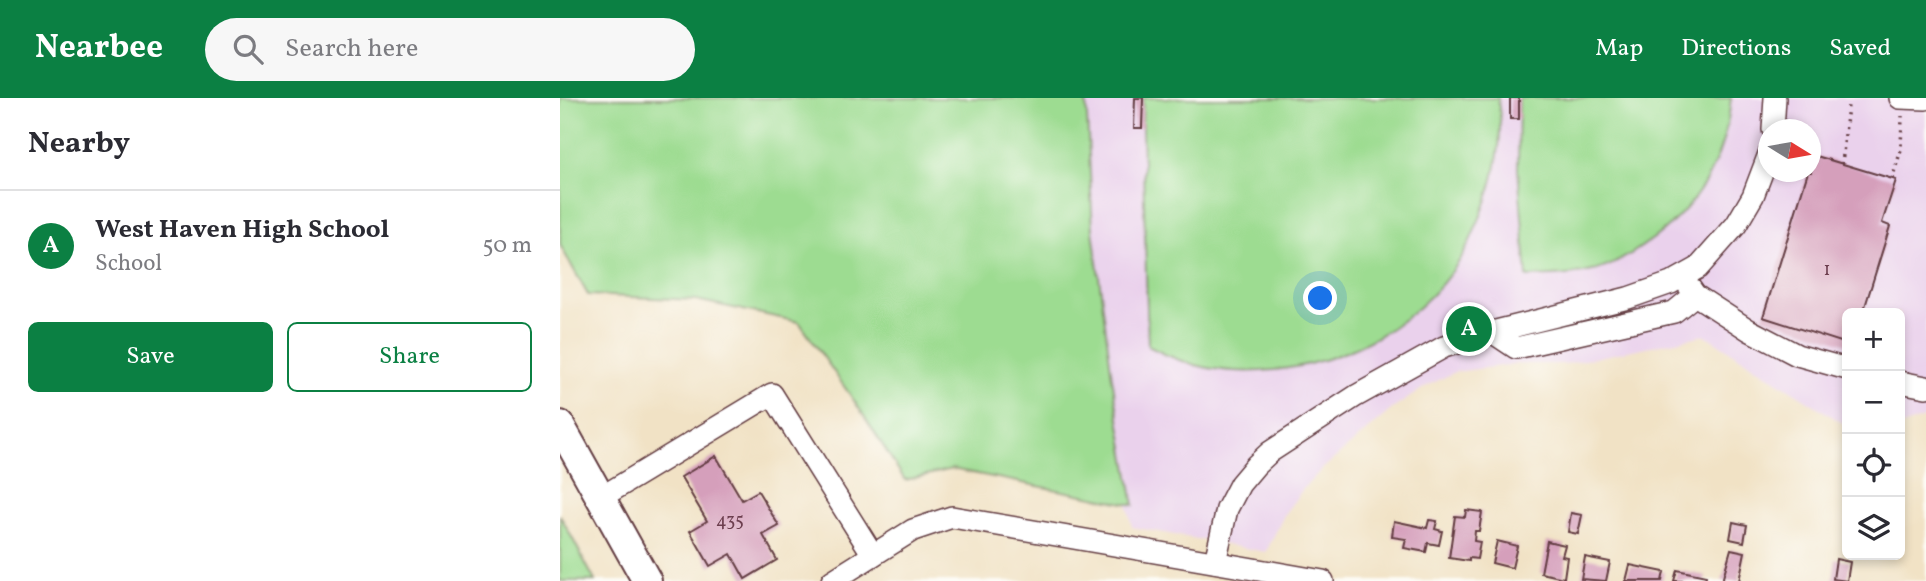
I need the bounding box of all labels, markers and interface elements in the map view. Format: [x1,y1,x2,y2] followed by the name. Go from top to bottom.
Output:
[205,18,695,81] search box
[35,26,163,72] text: Nearbee
[229,30,267,68] icon: search
[285,31,418,67] text: Search here
[1595,32,1643,66] text: Map
[1681,32,1791,66] text: Directions
[1829,32,1891,66] text: Saved
[1758,119,1821,182] north arrow
[28,123,130,165] text: Nearby
[95,212,389,248] text: West Haven High School
[43,230,59,262] text: A
[483,230,532,262] text: 50 m
[95,248,162,280] text: School
[1824,258,1830,283] house number: 1
[1303,281,1337,315] your location
[1446,303,1492,355] pin: A
[1842,308,1905,560] map controls
[1842,308,1905,371] button: +
[28,322,273,392] button: Save
[287,322,532,392] button: Share
[1842,371,1905,434] button: −
[1842,434,1905,497] button: locate
[1842,497,1905,560] button: layers
[716,509,744,534] house number: 435

